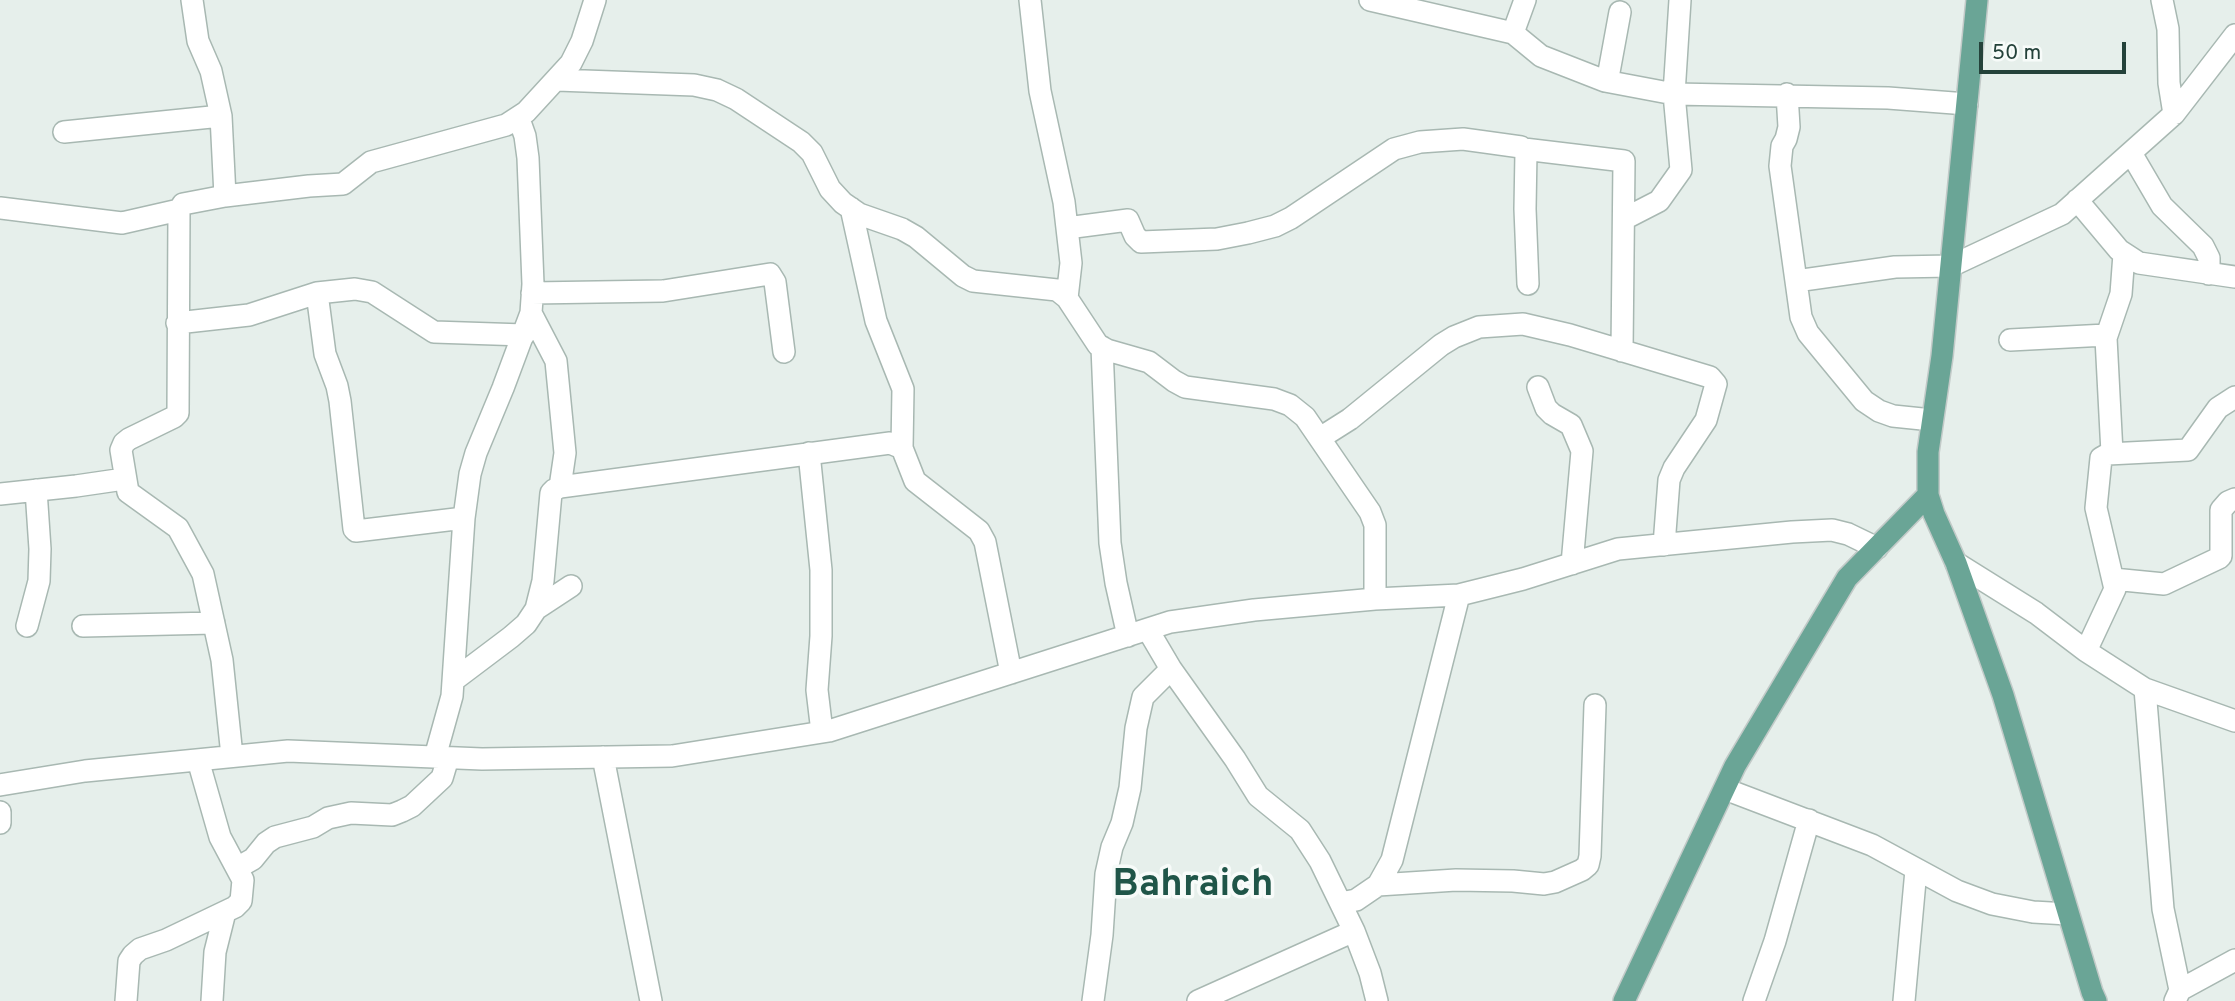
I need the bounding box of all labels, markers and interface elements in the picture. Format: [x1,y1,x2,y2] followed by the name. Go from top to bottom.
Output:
[1983,28,2130,72] scale bar
[1992,40,2041,67] text: 50 m
[1113,864,1273,910] district label: Bahraich

